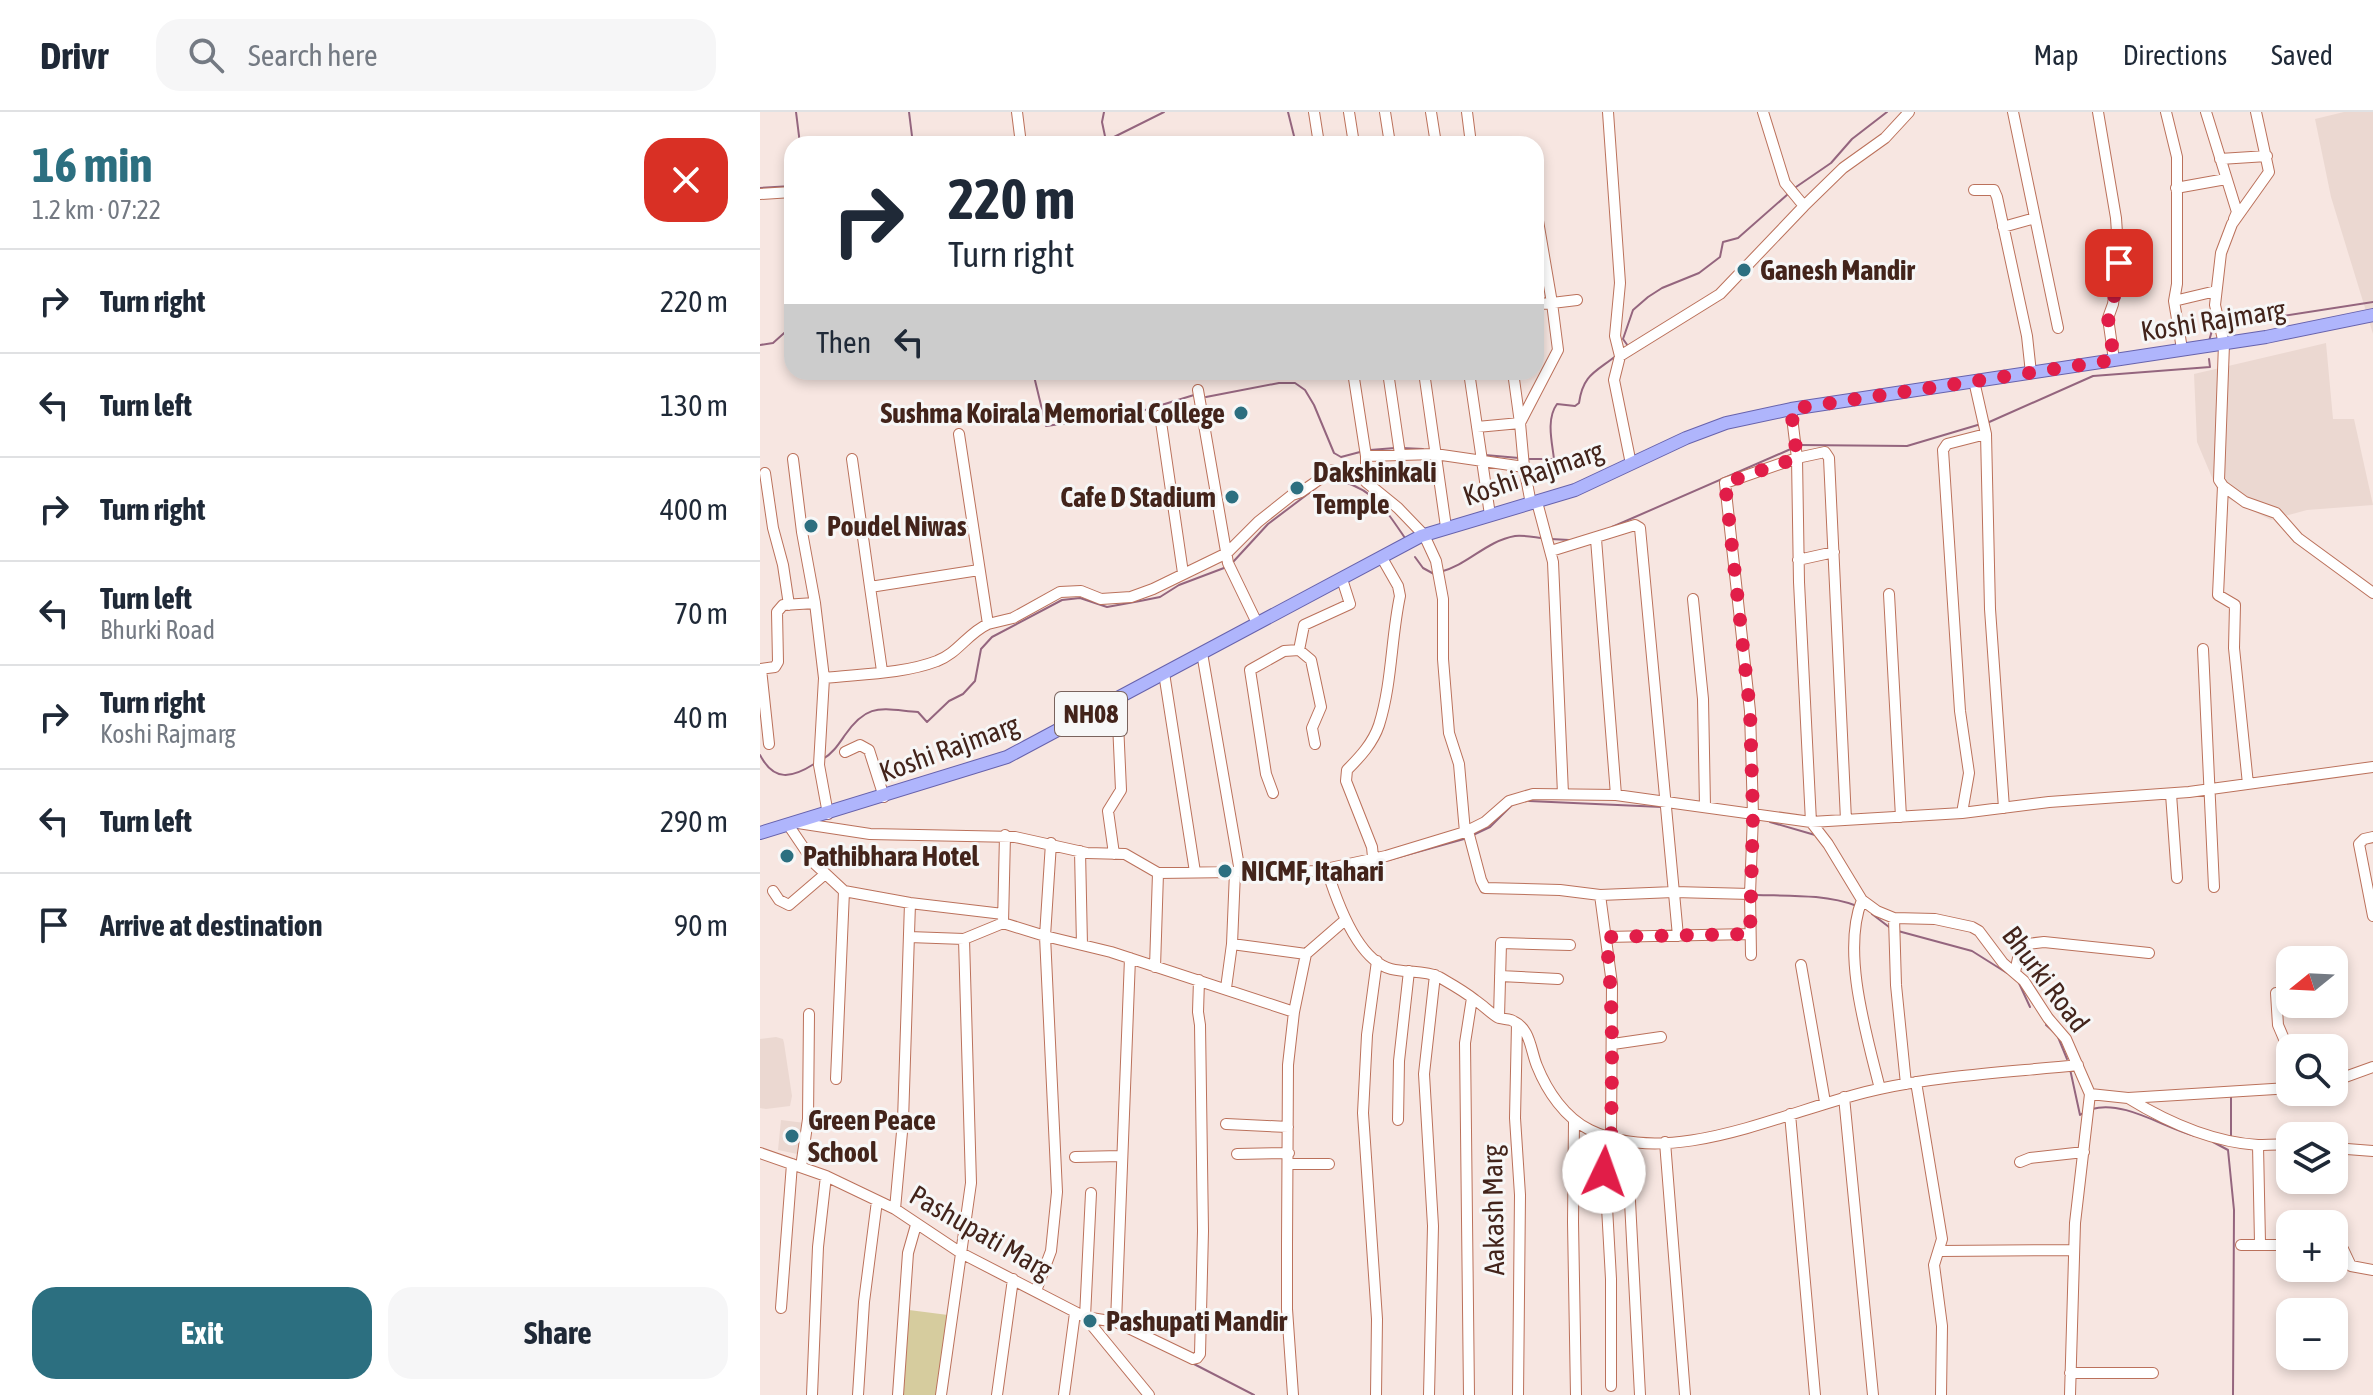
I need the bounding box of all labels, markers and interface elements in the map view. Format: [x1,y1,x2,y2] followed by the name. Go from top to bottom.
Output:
[156,19,716,91] search box
[184,33,228,77] icon: search
[40,34,108,77] text: Drivr
[248,38,378,72] text: Search here
[2034,39,2079,71] text: Map
[2123,39,2227,71] text: Directions
[2271,39,2333,71] text: Saved
[32,137,153,192] text: 16 min
[644,138,728,222] button: close
[948,167,1075,231] text: 220 m
[816,168,920,272] icon: right
[32,195,161,225] text: 1.2 km · 07:22
[2085,229,2153,297] pin
[948,233,1075,275] text: Turn right
[2097,241,2141,285] icon: arrive
[1760,254,1916,286] place label: Ganesh Mandir
[1735,261,1753,279] marker: Ganesh Mandir
[32,279,76,323] icon: right
[100,284,206,318] text: Turn right
[660,284,728,318] text: 220 m
[2138,293,2288,347] street label: Koshi Rajmarg
[887,320,931,364] icon: left
[816,325,871,359] text: Then
[32,383,76,427] icon: left
[100,388,192,422] text: Turn left
[660,388,728,422] text: 130 m
[880,397,1225,429] place label: Sushma Koirala Memorial College
[1232,404,1250,422] marker: Sushma Koirala Memorial College
[1459,434,1607,512] street label: Koshi Rajmarg
[1313,456,1437,520] place label: Dakshinkali Temple
[1288,479,1306,497] marker: Dakshinkali Temple
[1060,481,1216,513] place label: Cafe D Stadium
[32,487,76,531] icon: right
[1223,488,1241,506] marker: Cafe D Stadium
[100,492,206,526] text: Turn right
[660,492,728,526] text: 400 m
[827,510,967,542] place label: Poudel Niwas
[802,517,820,535] marker: Poudel Niwas
[100,581,192,615] text: Turn left
[32,591,76,635] icon: left
[674,596,728,630] text: 70 m
[100,615,215,645] text: Bhurki Road
[100,685,206,719] text: Turn right
[1055,692,1127,736] road number: NH08
[32,695,76,739] icon: right
[674,700,728,734] text: 40 m
[875,708,1023,788] street label: Koshi Rajmarg
[100,719,236,749] text: Koshi Rajmarg
[32,799,76,843] icon: left
[100,804,192,838] text: Turn left
[660,804,728,838] text: 290 m
[803,840,980,872] place label: Pathibhara Hotel
[778,847,796,865] marker: Pathibhara Hotel
[1241,855,1384,887] place label: NICMF, Itahari
[1216,862,1234,880] marker: NICMF, Itahari
[32,903,76,947] icon: arrive
[100,908,322,942] text: Arrive at destination
[674,908,728,942] text: 90 m
[1996,920,2096,1038] street label: Bhurki Road
[2276,946,2348,1018] north arrow
[2276,946,2348,1370] map controls
[2276,1034,2348,1106] button: search
[808,1104,936,1168] place label: Green Peace School
[2276,1122,2348,1194] button: layers
[783,1127,801,1145] marker: Green Peace School
[1562,1130,1646,1214] position arrow
[1476,1144,1510,1276] street label: Aakash Marg
[904,1178,1058,1286] street label: Pashupati Marg
[2276,1210,2348,1282] button: +
[32,1287,372,1379] button: Exit
[388,1287,728,1379] button: Share
[2276,1298,2348,1370] button: −
[1106,1305,1288,1337] place label: Pashupati Mandir
[1081,1312,1099,1330] marker: Pashupati Mandir

